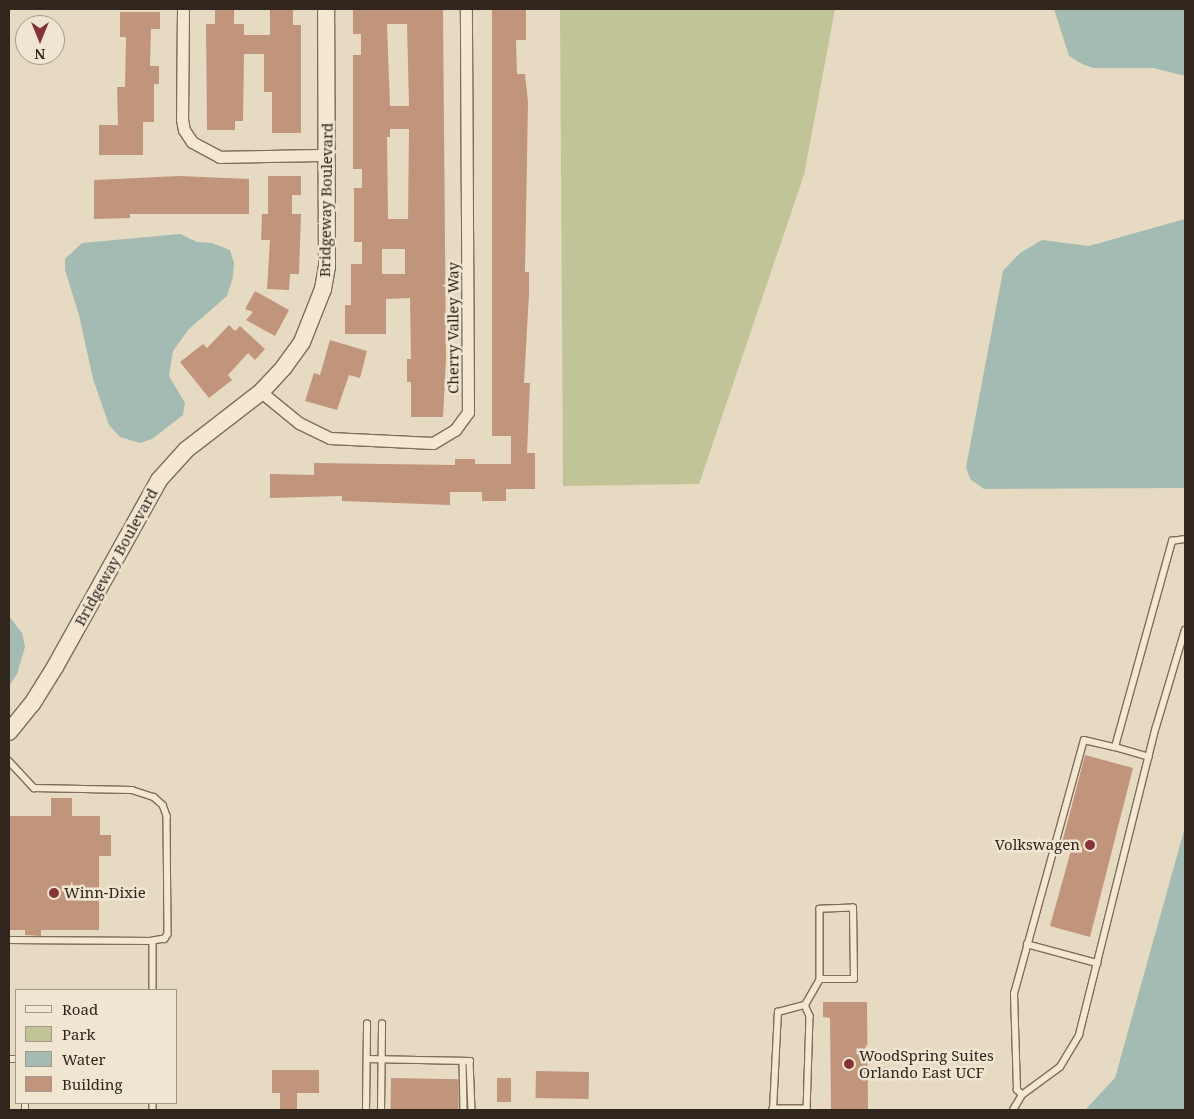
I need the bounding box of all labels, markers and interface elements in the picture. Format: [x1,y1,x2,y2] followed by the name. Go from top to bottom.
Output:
[15,15,65,65] north arrow
[34,45,46,64] text: N
[316,123,336,277] street label: Bridgeway Boulevard
[444,262,462,394] street label: Cherry Valley Way
[71,485,161,629] street label: Bridgeway Boulevard
[995,836,1080,854] place label: Volkswagen
[1084,839,1096,851] marker: Volkswagen
[64,884,146,902] place label: Winn-Dixie
[48,887,60,899] marker: Winn-Dixie
[15,989,178,1104] legend
[62,999,98,1019] text: Road
[62,1024,95,1044] text: Park
[859,1046,994,1081] place label: WoodSpring Suites Orlando East UCF
[62,1049,105,1069] text: Water
[843,1058,855,1070] marker: WoodSpring Suites Orlando East UCF
[62,1074,123,1094] text: Building

